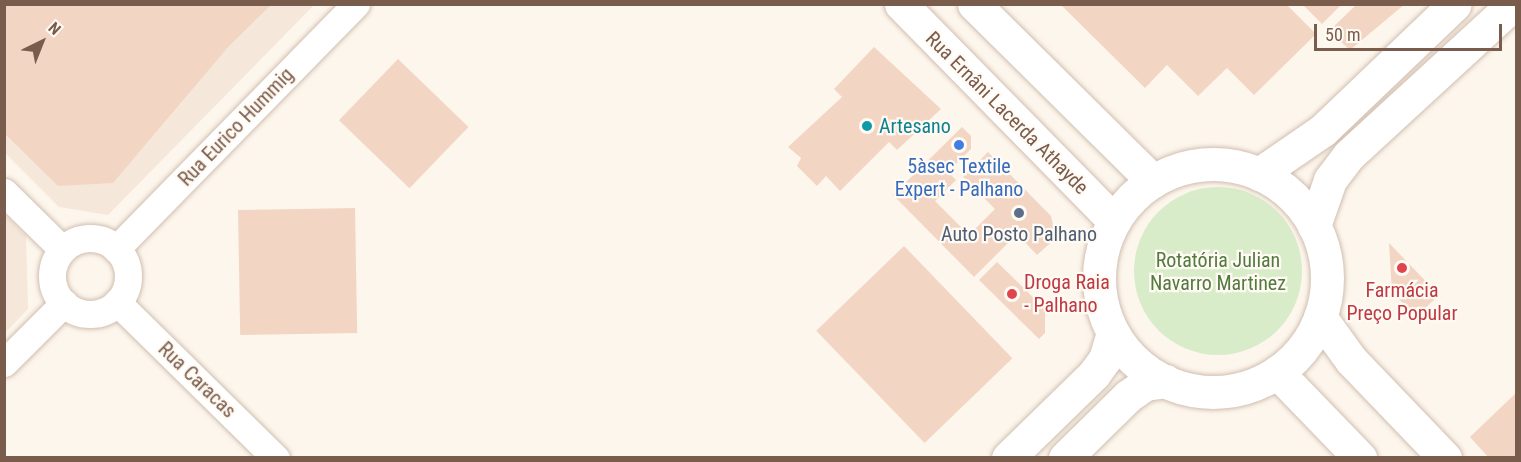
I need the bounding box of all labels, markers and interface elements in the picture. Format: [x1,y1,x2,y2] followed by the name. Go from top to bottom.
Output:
[12,12,72,72] north arrow
[1317,12,1504,50] scale bar
[45,18,65,39] text: N
[1325,24,1360,45] text: 50 m
[921,27,1093,199] street label: Rua Ernâni Lacerda Athayde
[174,63,298,191] street label: Rua Eurico Hummig
[879,114,951,138] place label: Artesano
[860,119,874,133] marker: Artesano
[952,138,966,152] marker: 5àsec Textile Expert - Palhano
[895,154,1023,201] place label: 5àsec Textile Expert - Palhano
[1012,206,1026,220] marker: Auto Posto Palhano
[941,222,1097,246] place label: Auto Posto Palhano
[1150,248,1286,295] park label: Rotatória Julian Navarro Martinez
[1395,261,1409,275] marker: Farmácia Preço Popular
[1024,270,1110,317] place label: Droga Raia - Palhano
[1346,278,1458,325] place label: Farmácia Preço Popular
[1005,287,1019,301] marker: Droga Raia - Palhano
[153,337,241,423] street label: Rua Caracas

